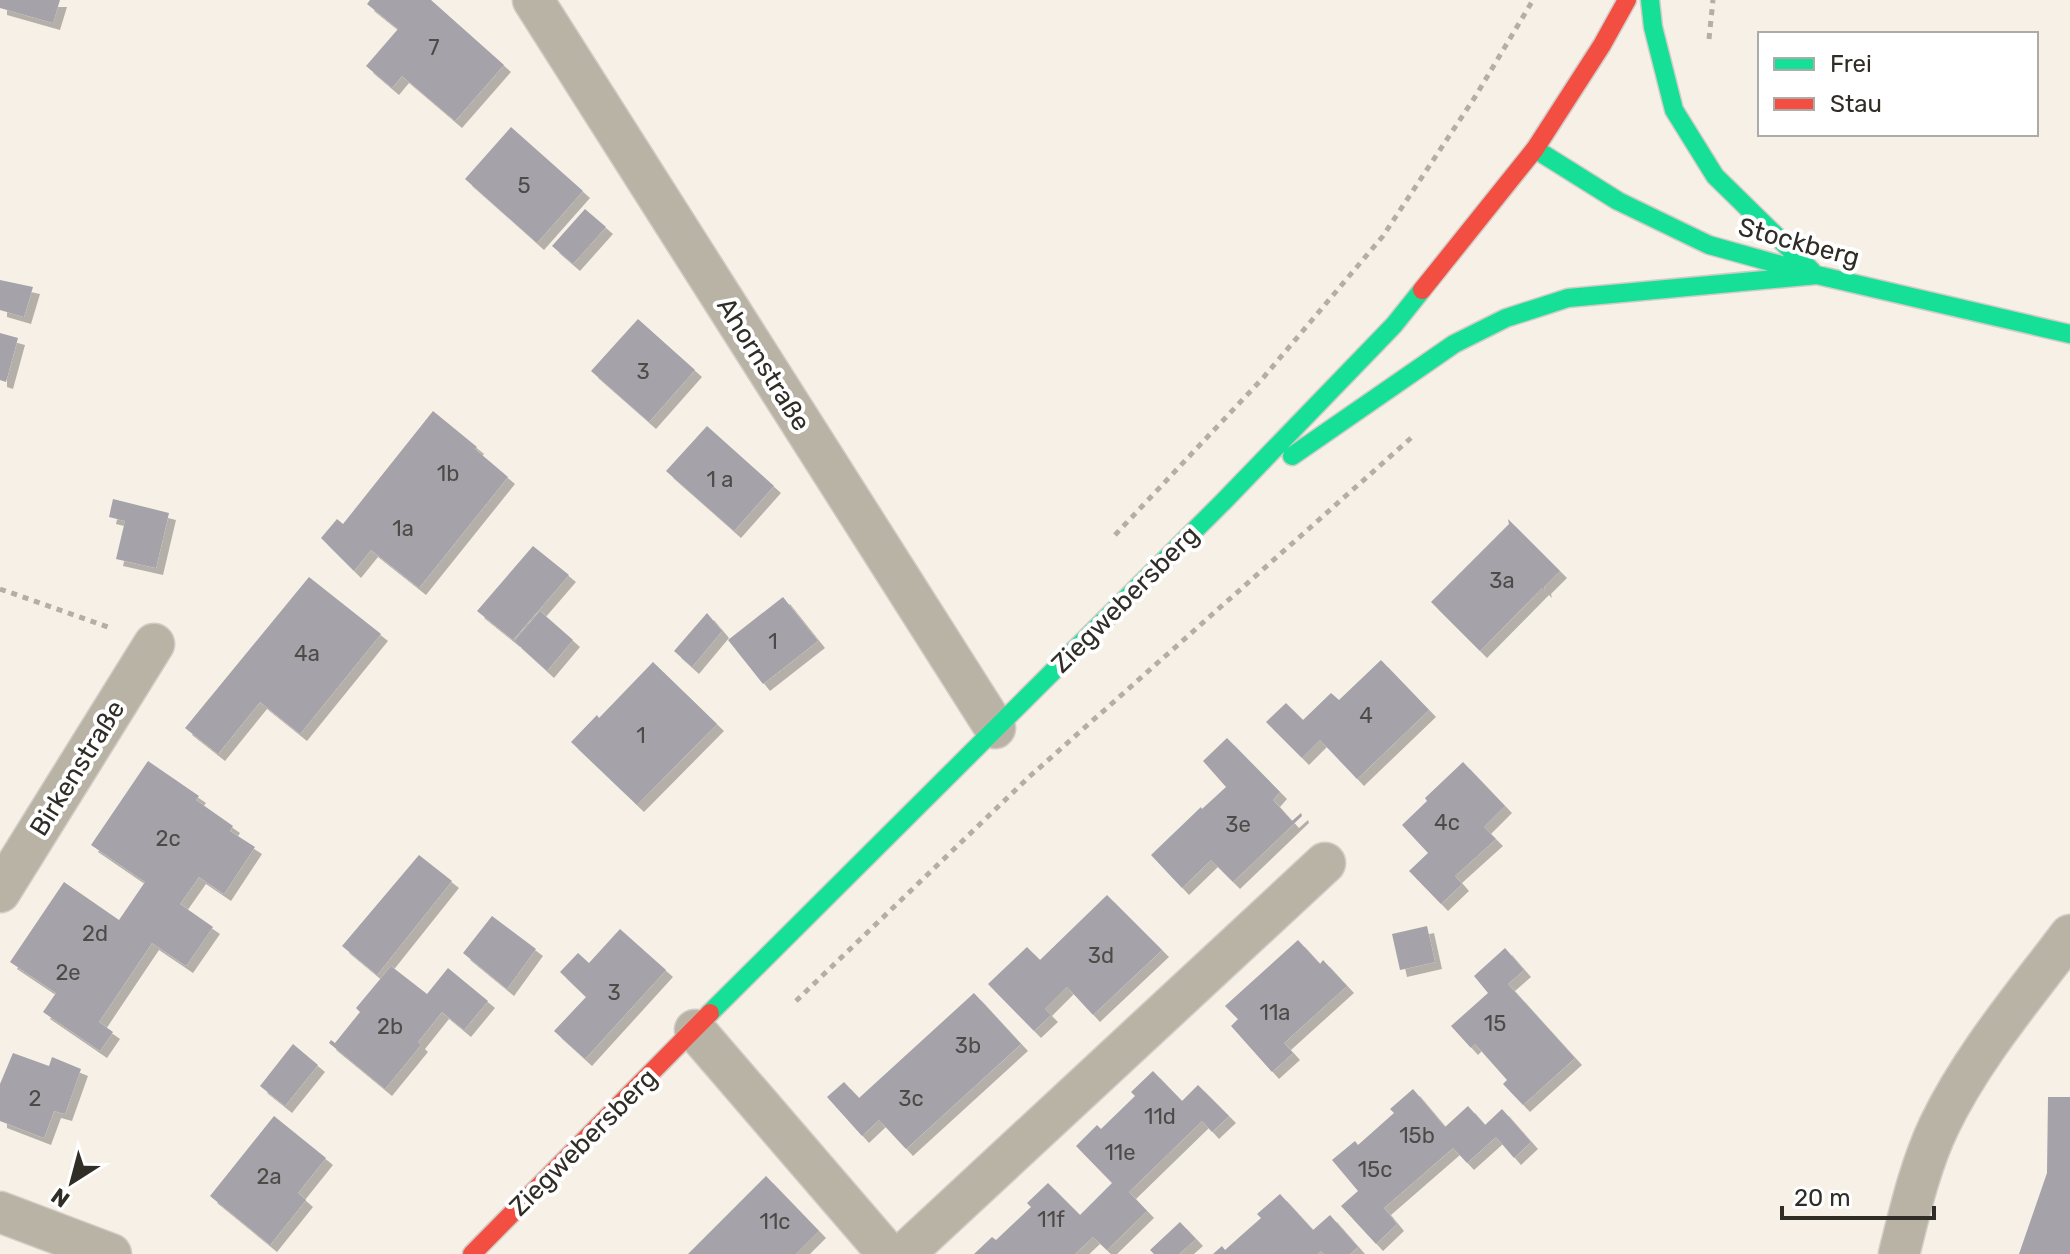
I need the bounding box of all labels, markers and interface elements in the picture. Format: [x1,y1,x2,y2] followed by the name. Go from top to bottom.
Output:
[1758,32,2038,136] legend
[428,34,440,61] house number: 7
[1830,50,1872,78] text: Frei
[1830,90,1882,118] text: Stau
[517,172,531,199] house number: 5
[1735,211,1863,274] street label: Stockberg
[710,292,817,437] street label: Ahornstraße
[636,358,650,385] house number: 3
[437,460,459,487] house number: 1b
[707,466,733,493] house number: 1 a
[392,515,414,542] house number: 1a
[1045,519,1205,679] street label: Ziegwebersberg
[1489,567,1515,594] house number: 3a
[768,628,778,655] house number: 1
[294,640,320,667] house number: 4a
[23,695,131,842] street label: Birkenstraße
[1359,702,1373,729] house number: 4
[636,722,646,749] house number: 1
[1434,809,1460,836] house number: 4c
[1225,811,1251,838] house number: 3e
[155,825,181,852] house number: 2c
[82,920,108,947] house number: 2d
[1088,942,1114,969] house number: 3d
[55,959,81,986] house number: 2e
[607,979,621,1006] house number: 3
[1260,999,1290,1026] house number: 11a
[1484,1010,1506,1037] house number: 15
[377,1013,403,1040] house number: 2b
[955,1032,981,1059] house number: 3b
[503,1062,663,1222] street label: Ziegwebersberg
[29,1085,41,1112] house number: 2
[898,1085,924,1112] house number: 3c
[1144,1103,1176,1130] house number: 11d
[1399,1122,1435,1149] house number: 15b
[1104,1139,1136,1166] house number: 11e
[32,1142,112,1222] north arrow
[1358,1156,1392,1183] house number: 15c
[256,1163,282,1190] house number: 2a
[1782,1170,1934,1220] scale bar
[46,1182,75,1213] text: N
[1794,1184,1851,1212] text: 20 m
[1037,1206,1065,1233] house number: 11f
[760,1208,790,1235] house number: 11c

